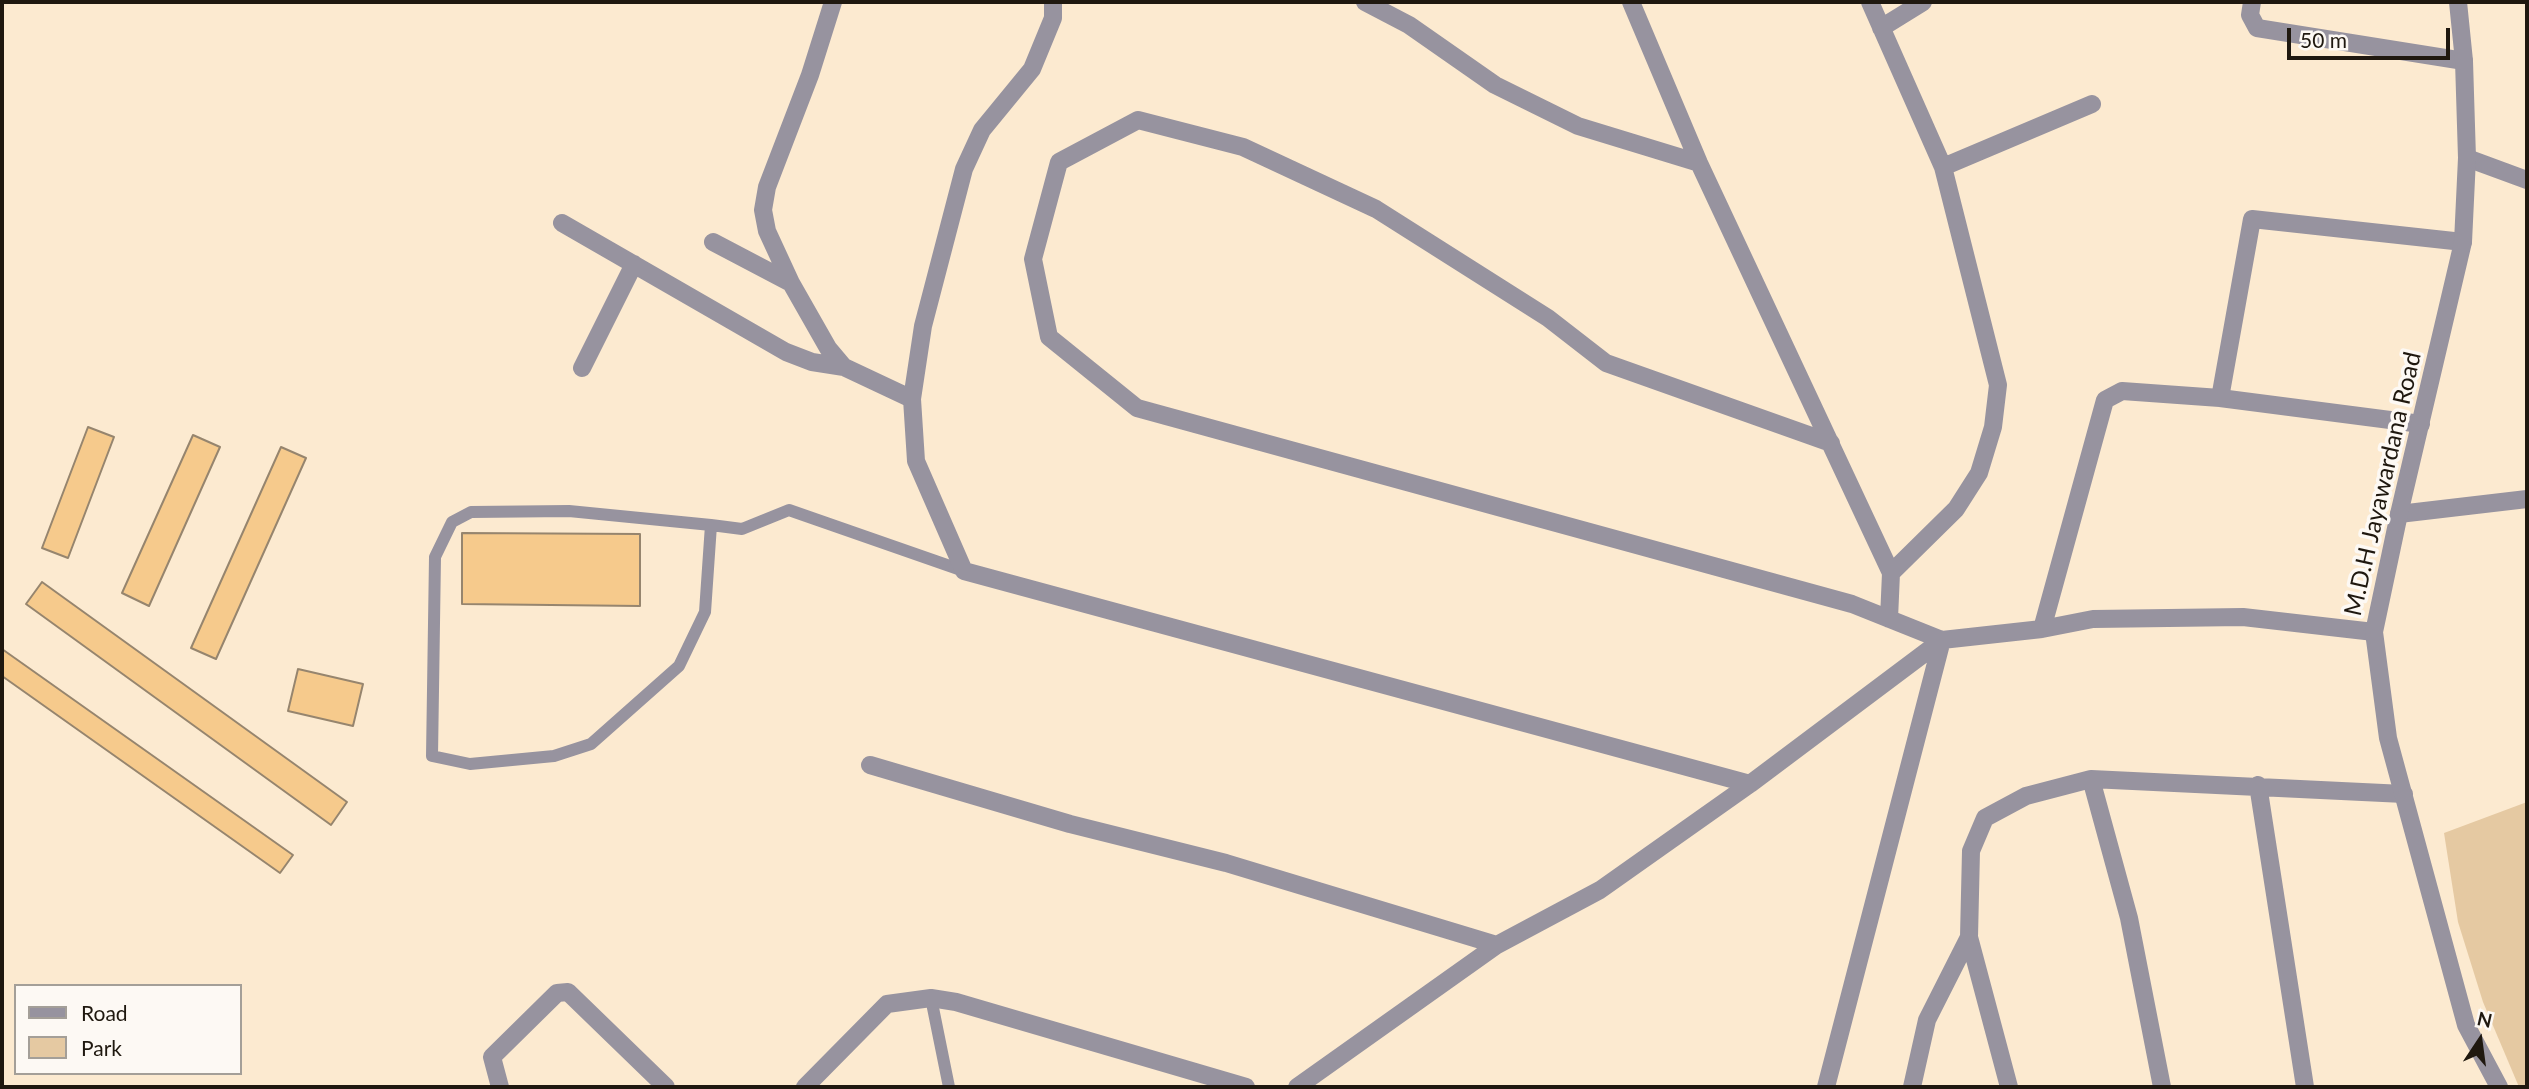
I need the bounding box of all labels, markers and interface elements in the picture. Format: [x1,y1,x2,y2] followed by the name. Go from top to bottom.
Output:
[2291,14,2454,58] scale bar
[2300,27,2347,52] text: 50 m
[2339,349,2427,619] street label: M.D.H Jayawardana Road
[14,984,242,1075] legend
[81,1000,128,1025] text: Road
[2445,1005,2515,1075] north arrow
[2475,1006,2495,1032] text: N
[81,1035,122,1060] text: Park

